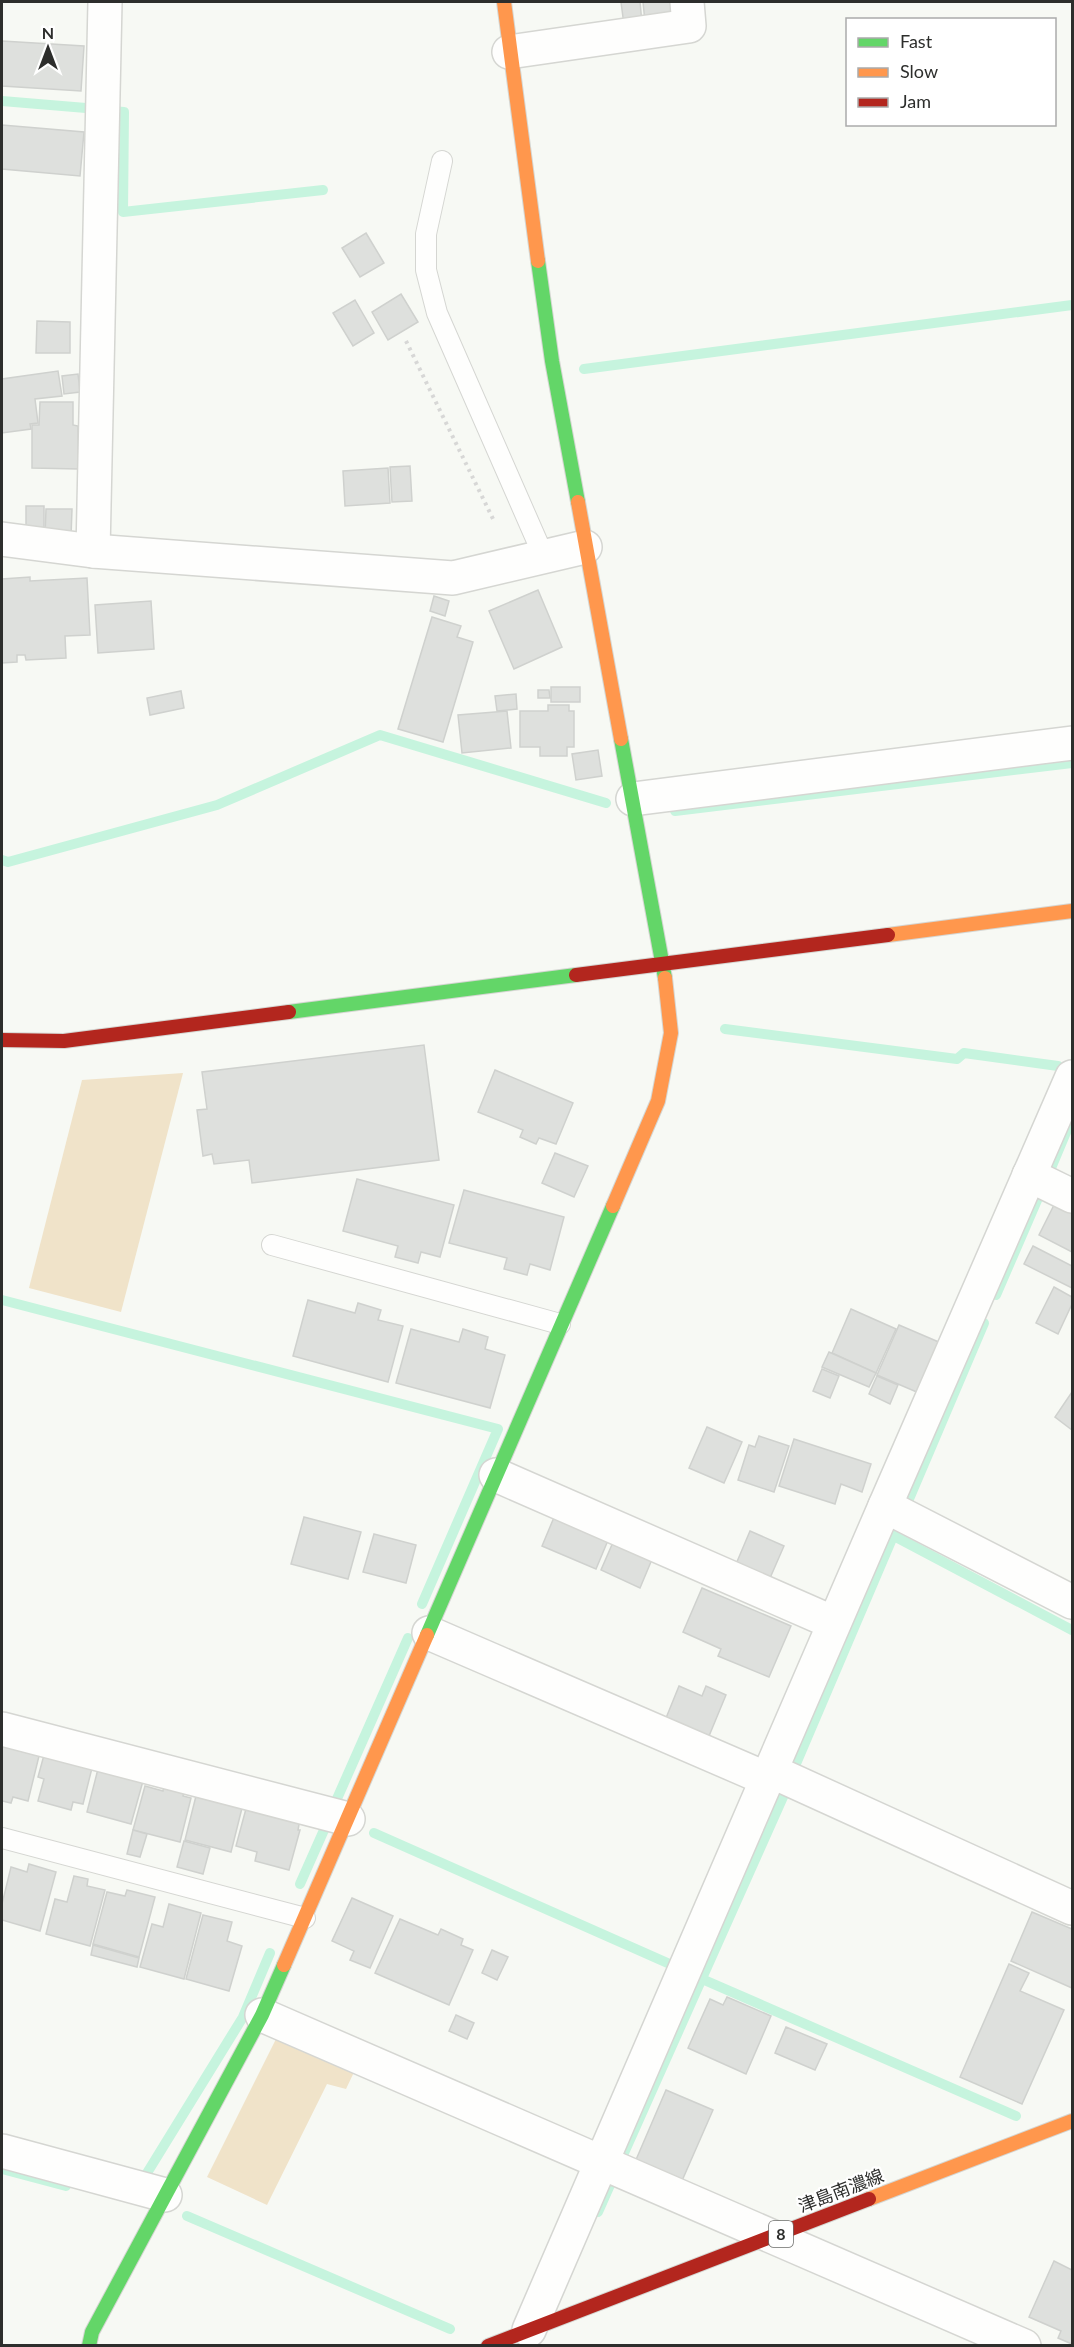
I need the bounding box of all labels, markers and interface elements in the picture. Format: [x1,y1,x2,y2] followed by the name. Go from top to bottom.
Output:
[18,18,78,78] north arrow
[846,18,1056,126] legend
[42,23,54,42] text: N
[900,30,933,52] text: Fast
[900,60,938,82] text: Slow
[900,90,931,112] text: Jam
[795,2164,887,2216] street label: 津島南濃線
[769,2221,793,2247] road number: 8

